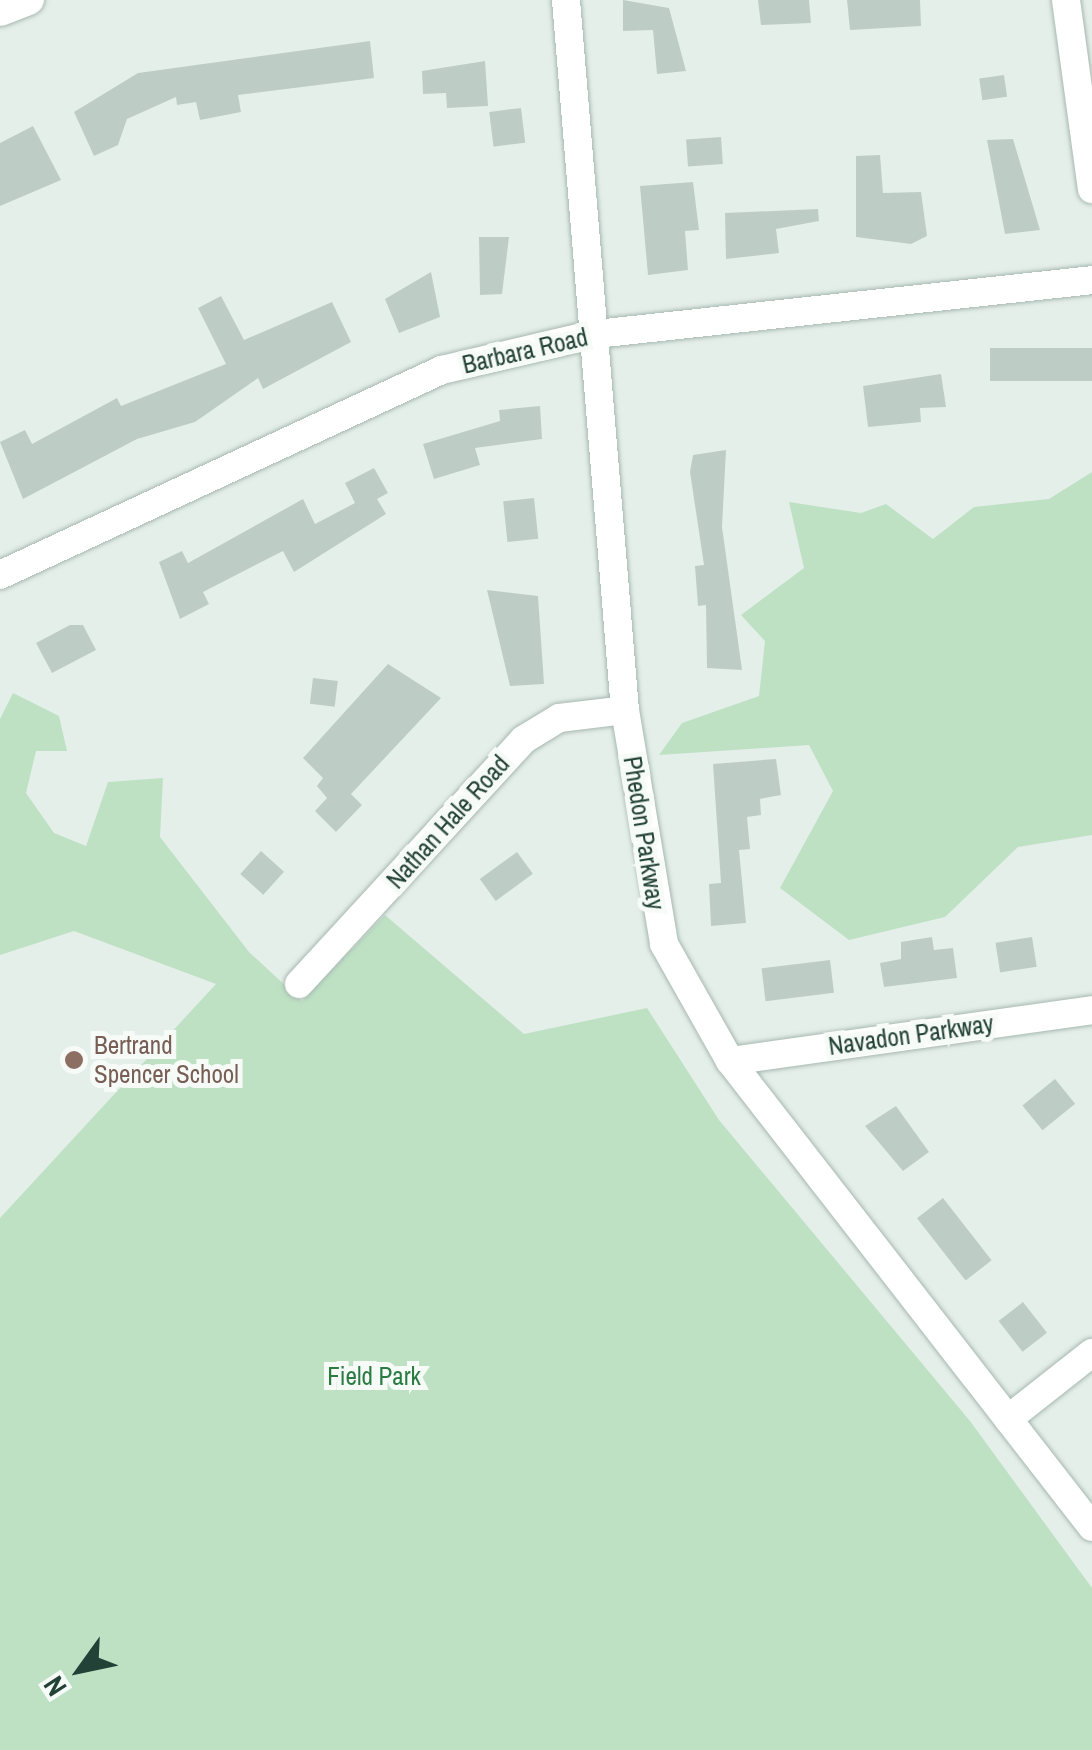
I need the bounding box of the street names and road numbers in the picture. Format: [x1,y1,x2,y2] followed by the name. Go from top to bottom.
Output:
[459,322,591,380] street label: Barbara Road
[380,749,516,895] street label: Nathan Hale Road
[617,754,671,912] street label: Phedon Parkway
[827,1009,995,1061] street label: Navadon Parkway

